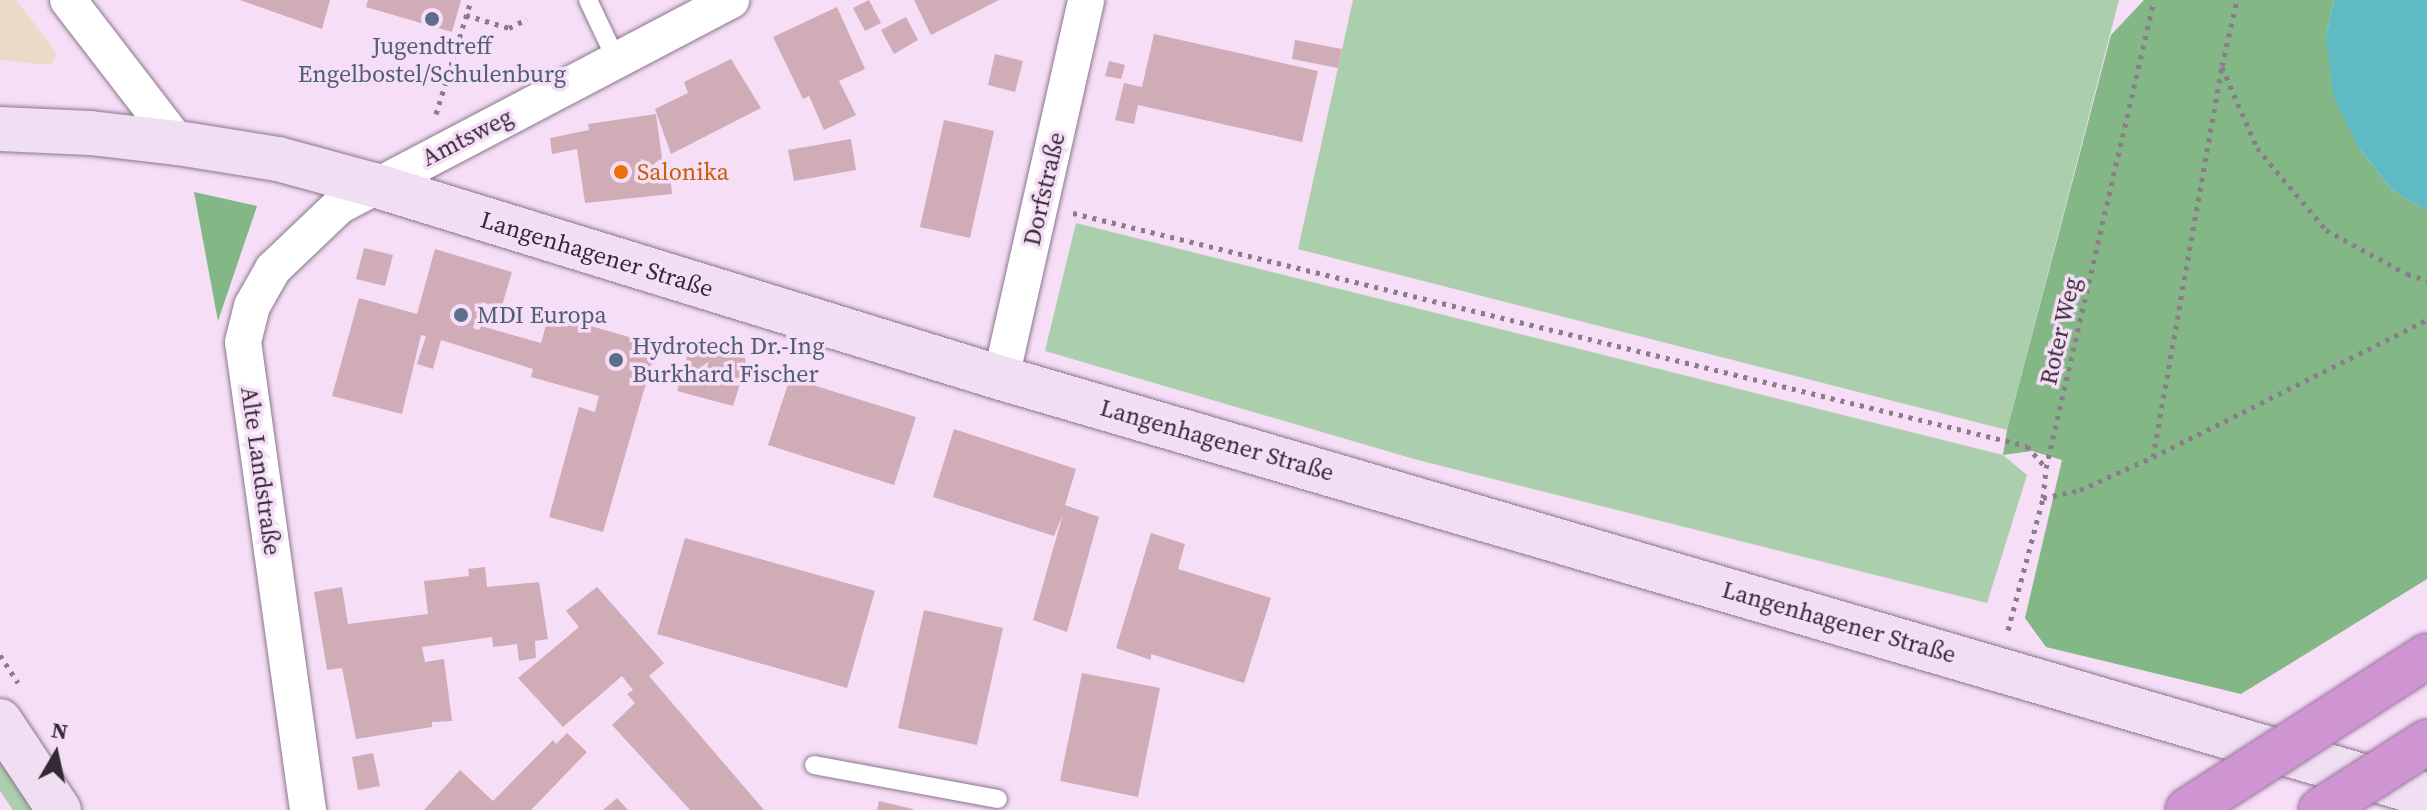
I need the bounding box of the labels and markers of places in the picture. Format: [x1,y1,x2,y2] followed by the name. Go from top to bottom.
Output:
[423,10,441,28] marker: Jugendtreff Engelbostel/Schulenburg
[298,32,566,88] place label: Jugendtreff Engelbostel/Schulenburg
[637,158,729,186] place label: Salonika
[612,163,630,181] marker: Salonika
[477,301,607,329] place label: MDI Europa
[452,306,470,324] marker: MDI Europa
[632,332,825,388] place label: Hydrotech Dr.-Ing Burkhard Fischer
[607,351,625,369] marker: Hydrotech Dr.-Ing Burkhard Fischer

